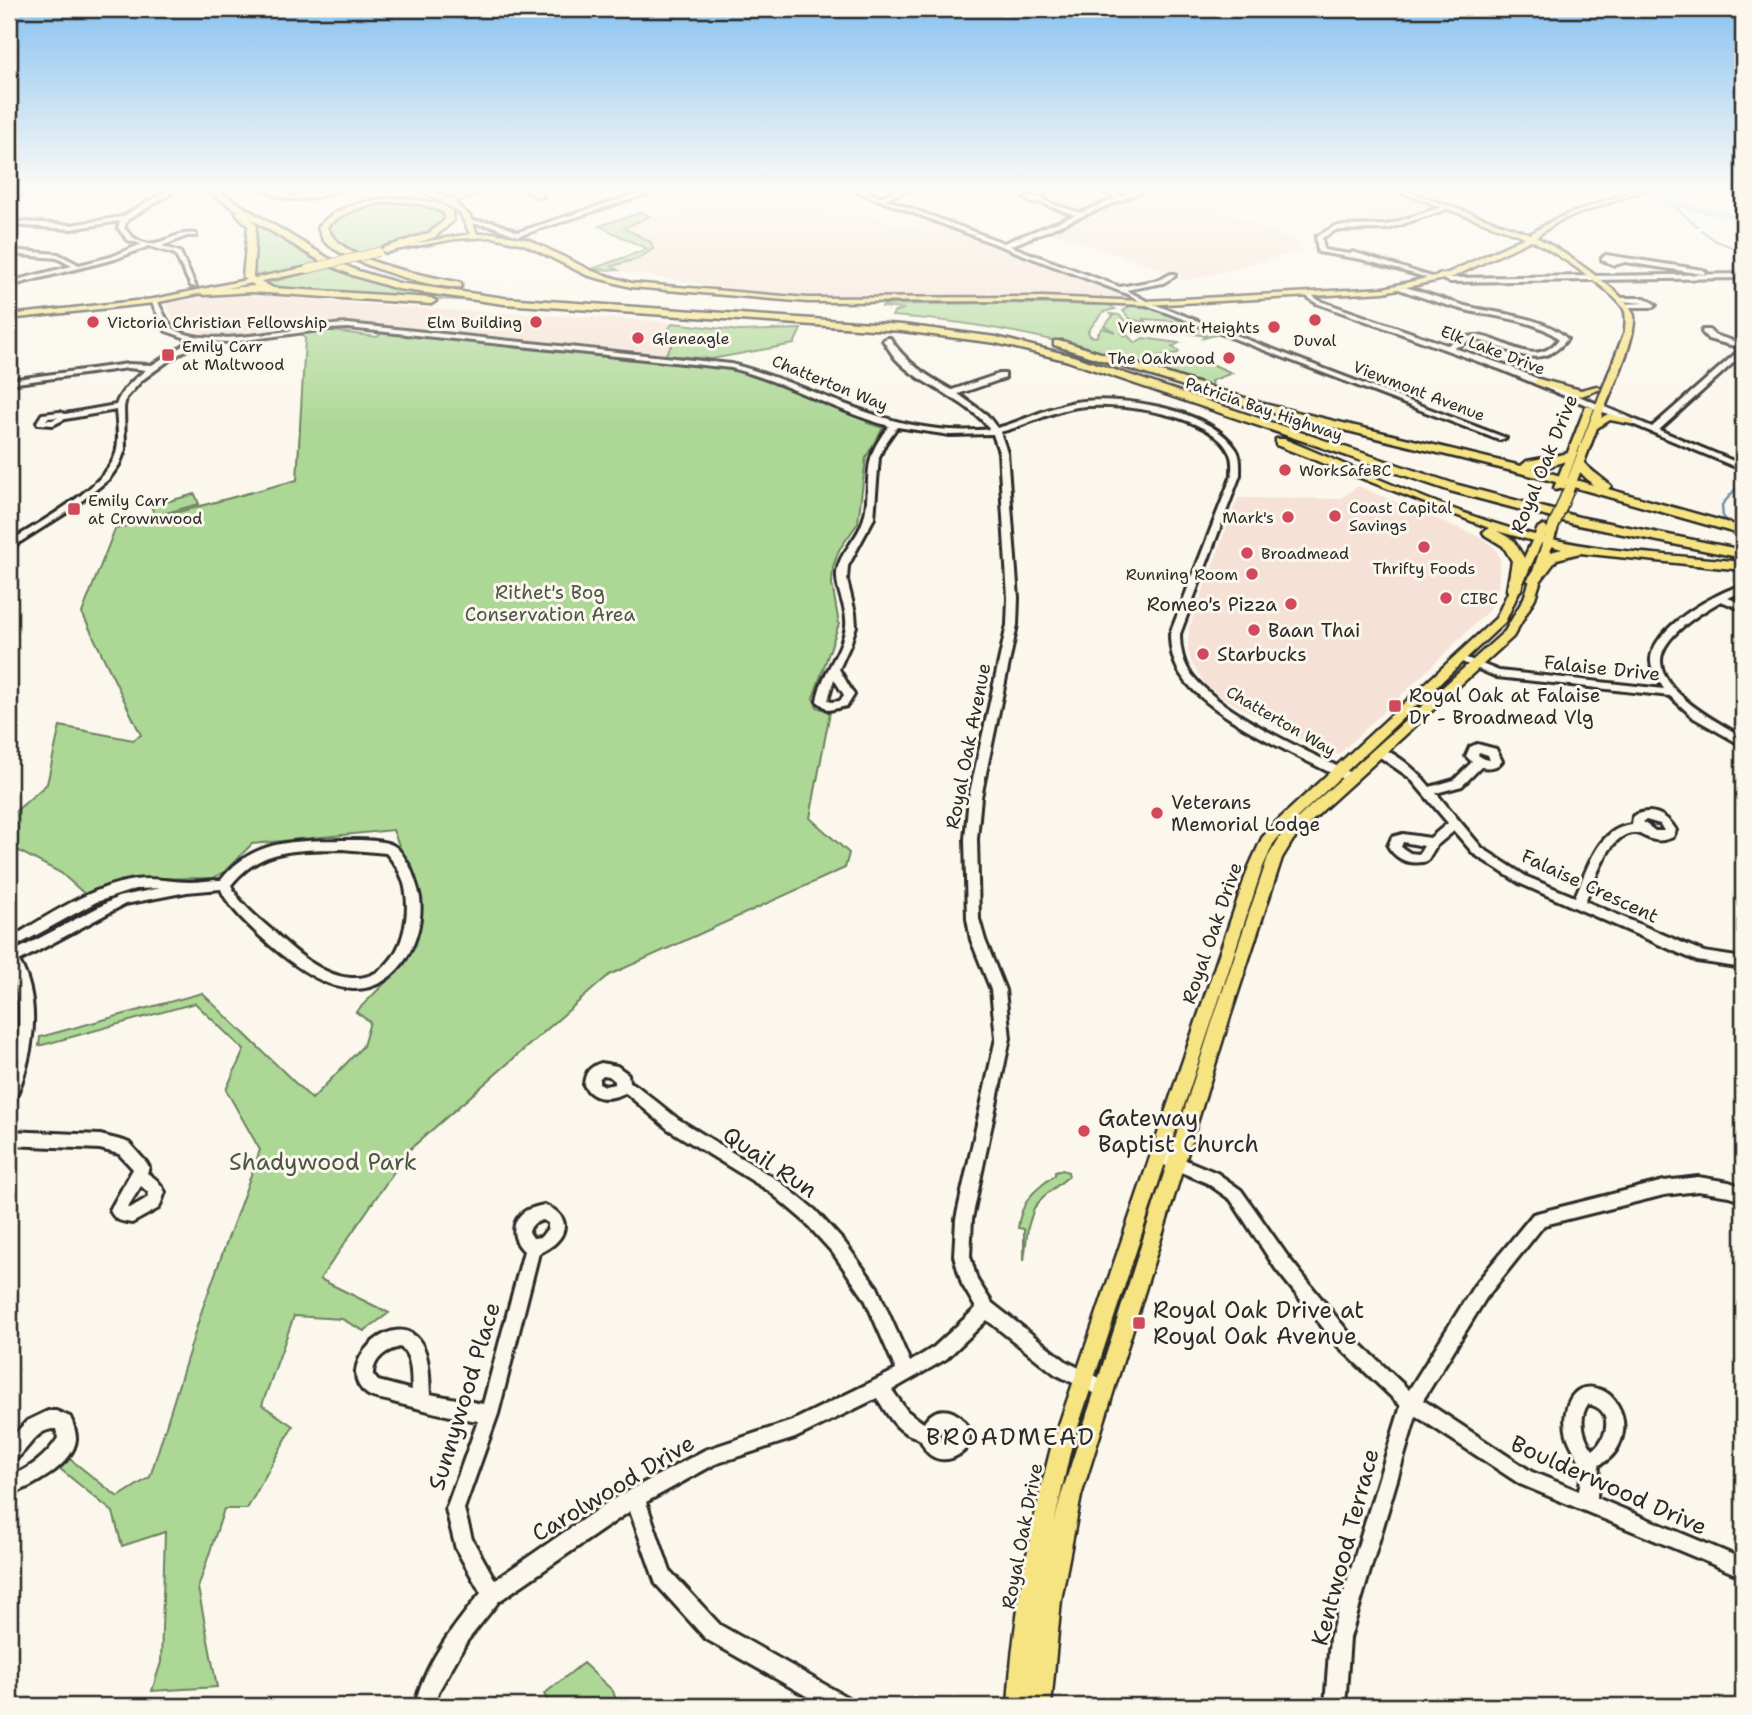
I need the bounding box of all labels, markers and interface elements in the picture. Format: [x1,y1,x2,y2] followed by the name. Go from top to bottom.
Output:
[107,312,327,333] place label: Victoria Christian Fellowship
[427,312,522,333] place label: Elm Building
[1307,312,1323,328] marker: Duval
[85,314,101,330] marker: Victoria Christian Fellowship
[528,314,544,330] marker: Elm Building
[1118,317,1260,338] place label: Viewmont Heights
[1266,319,1282,335] marker: Viewmont Heights
[1438,320,1548,380] street label: Elk Lake Drive
[652,328,730,349] place label: Gleneagle
[630,330,646,346] marker: Gleneagle
[1294,330,1337,351] place label: Duval
[182,336,284,375] place label: Emily Carr at Maltwood
[160,347,176,363] marker: Emily Carr at Maltwood
[1108,348,1215,369] place label: The Oakwood
[769,350,891,416] street label: Chatterton Way
[1221,350,1237,366] marker: The Oakwood
[1350,356,1488,426] street label: Viewmont Avenue
[1183,372,1345,446] street label: Patricia Bay Highway
[1505,391,1583,537] street label: Royal Oak Drive
[1299,460,1391,481] place label: WorkSafeBC
[1277,462,1293,478] marker: WorkSafeBC
[88,490,202,529] place label: Emily Carr at Crownwood
[1349,497,1452,536] place label: Coast Capital Savings
[66,501,82,517] marker: Emily Carr at Crownwood
[1222,507,1274,528] place label: Mark's
[1327,508,1343,524] marker: Coast Capital Savings
[1280,509,1296,525] marker: Mark's
[1416,539,1432,555] marker: Thrifty Foods
[1261,543,1349,564] place label: Broadmead
[1239,545,1255,561] marker: Broadmead
[1373,558,1476,579] place label: Thrifty Foods
[1126,564,1238,585] place label: Running Room
[1244,566,1260,582] marker: Running Room
[465,580,635,627] park label: Rithet's Bog Conservation Area
[1460,588,1498,609] place label: CIBC
[1438,590,1454,606] marker: CIBC
[1147,592,1277,617] place label: Romeo's Pizza
[1283,596,1299,612] marker: Romeo's Pizza
[1268,618,1360,643] place label: Baan Thai
[1246,622,1262,638] marker: Baan Thai
[1217,642,1307,667] place label: Starbucks
[1195,646,1211,662] marker: Starbucks
[1543,649,1661,687] street label: Falaise Drive
[940,661,996,831] street label: Royal Oak Avenue
[1222,681,1340,761] street label: Chatterton Way
[1409,683,1601,730] place label: Royal Oak at Falaise Dr - Broadmead Vlg
[1387,698,1403,714] marker: Royal Oak at Falaise Dr - Broadmead Vlg
[1171,790,1320,837] place label: Veterans Memorial Lodge
[1149,805,1165,821] marker: Veterans Memorial Lodge
[1518,843,1662,929] street label: Falaise Crescent
[1176,859,1248,1007] street label: Royal Oak Drive
[1098,1103,1259,1159] place label: Gateway Baptist Church
[717,1119,823,1205] street label: Quail Run
[1076,1123,1092,1139] marker: Gateway Baptist Church
[229,1147,417,1177] park label: Shadywood Park
[1153,1295,1364,1351] place label: Royal Oak Drive at Royal Oak Avenue
[421,1298,507,1494] street label: Sunnywood Place
[1131,1315,1147,1331] marker: Royal Oak Drive at Royal Oak Avenue
[926,1421,1096,1453] district label: BROADMEAD
[526,1428,700,1548] street label: Carolwood Drive
[1506,1428,1712,1542] street label: Boulderwood Drive
[1304,1445,1386,1649] street label: Kentwood Terrace
[996,1461,1048,1611] street label: Royal Oak Drive

